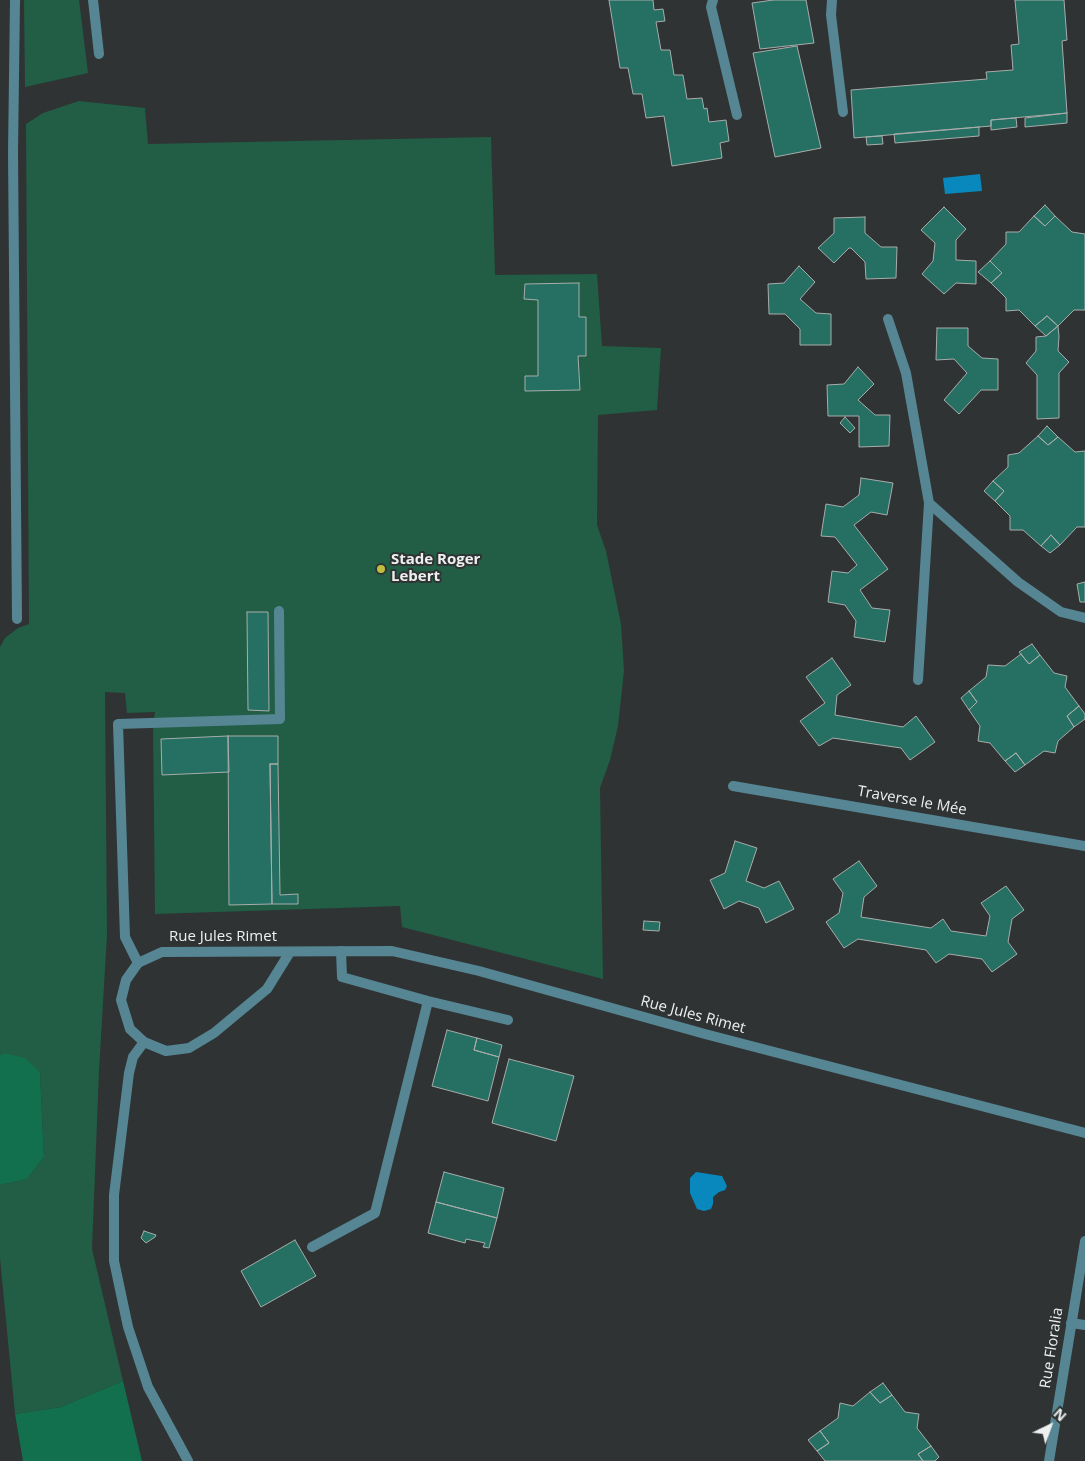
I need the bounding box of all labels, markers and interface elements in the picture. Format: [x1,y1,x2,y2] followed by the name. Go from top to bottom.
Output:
[391,551,480,586] place label: Stade Roger Lebert
[375,563,387,575] marker: Stade Roger Lebert
[856,783,968,819] street label: Traverse le Mée
[169,928,277,946] street label: Rue Jules Rimet
[639,992,747,1038] street label: Rue Jules Rimet
[1037,1306,1067,1390] street label: Rue Floralia
[1025,1401,1075,1451] north arrow
[1050,1404,1071,1425] text: N

